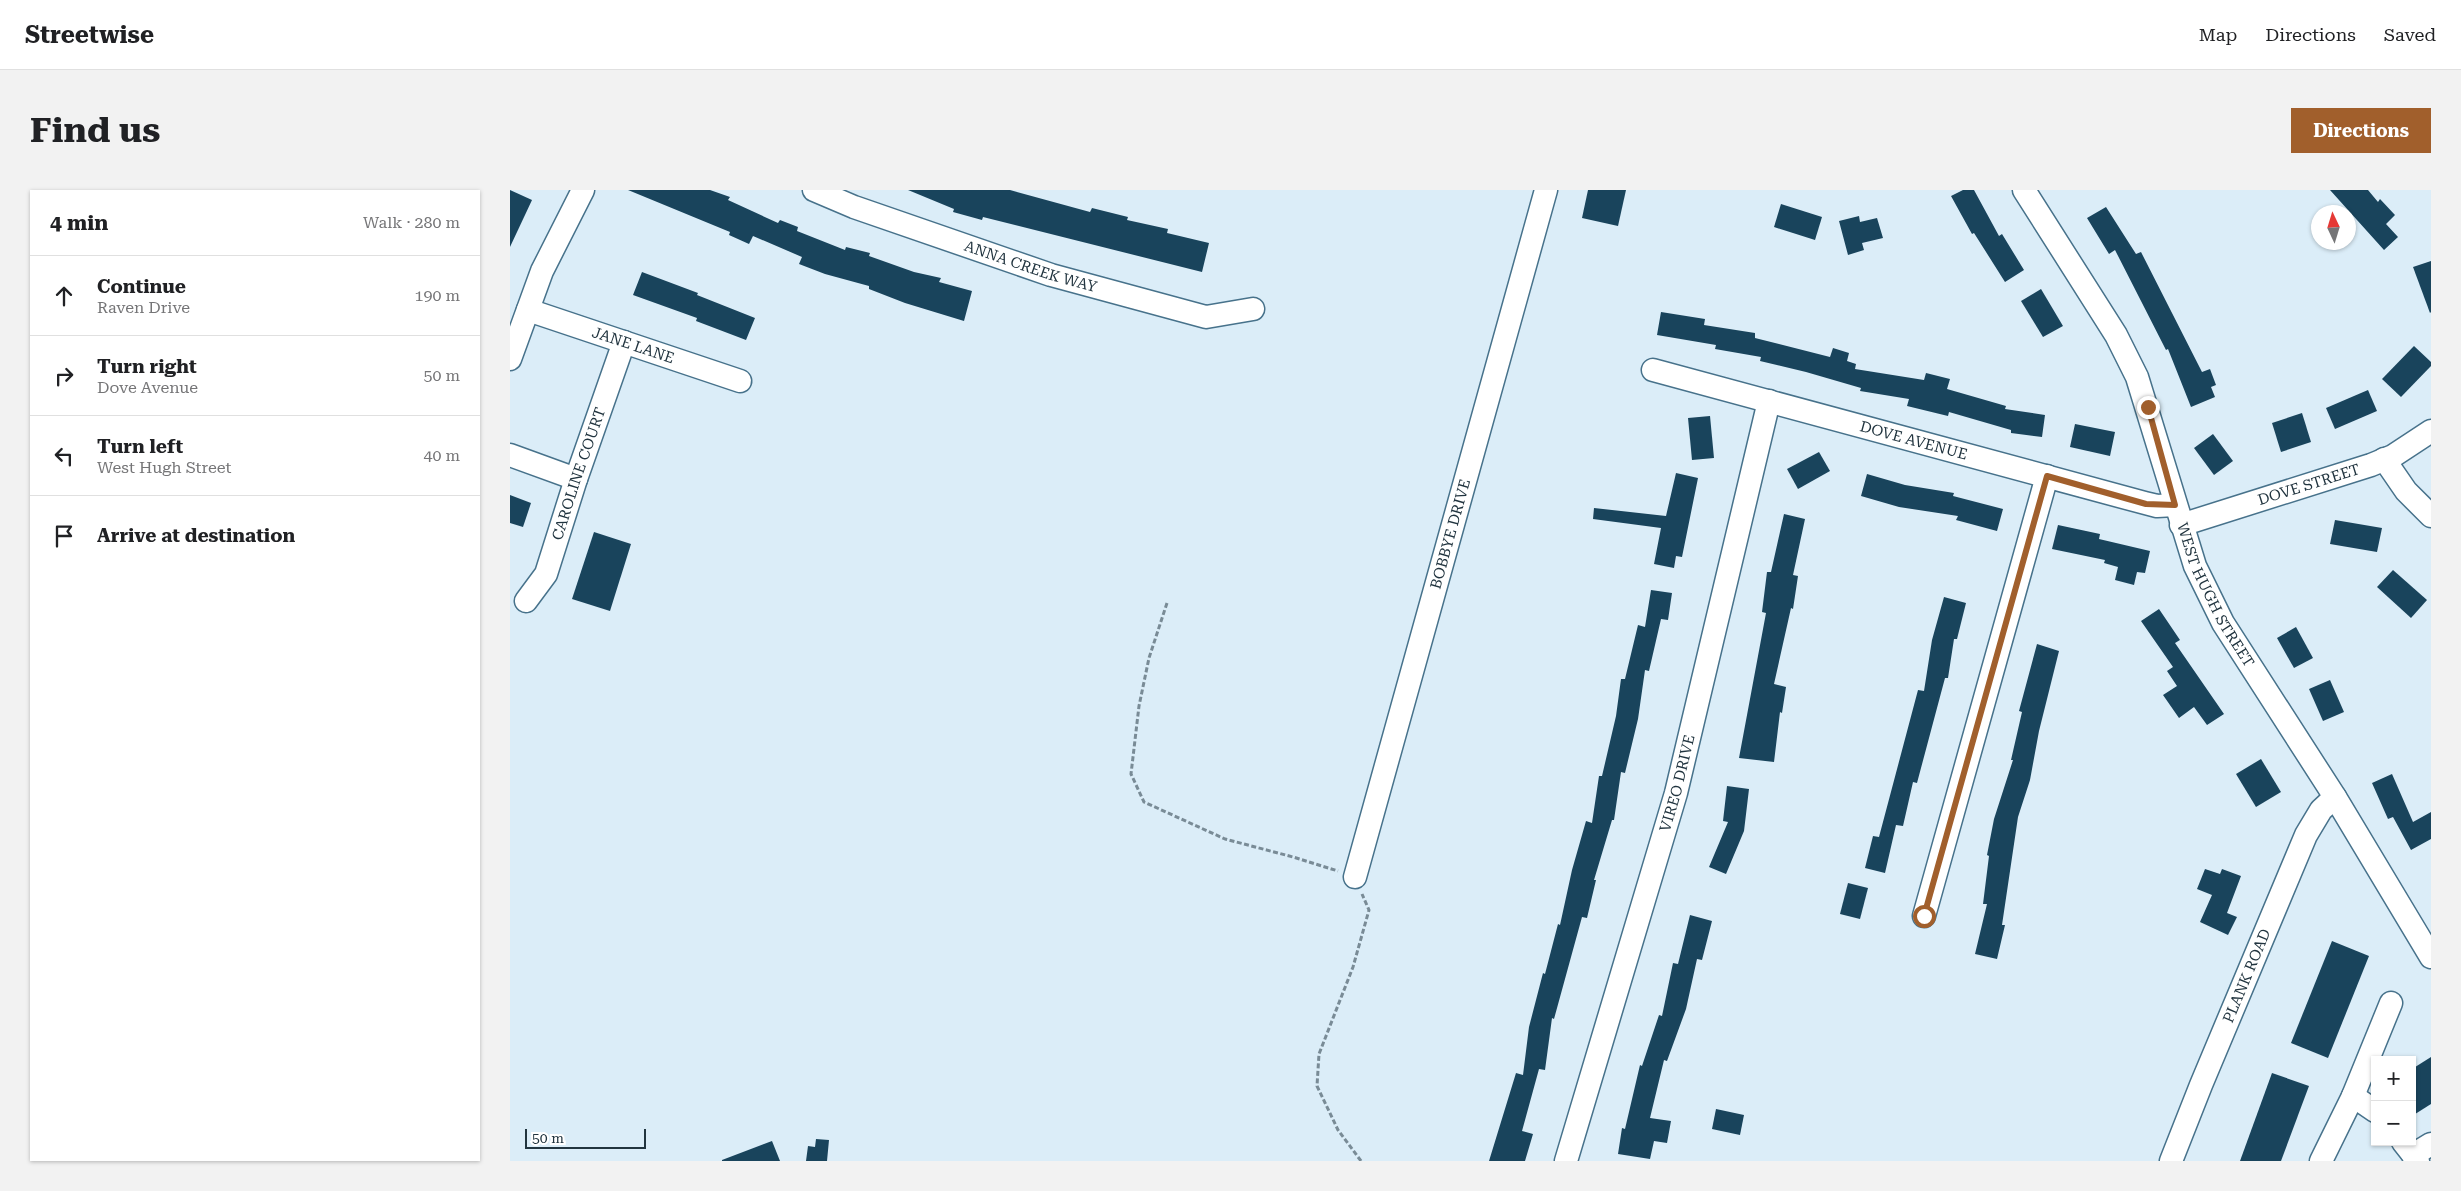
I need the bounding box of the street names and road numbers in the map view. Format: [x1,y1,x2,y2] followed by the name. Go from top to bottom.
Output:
[962,237,1100,296] street label: ANNA CREEK WAY
[590,323,677,367] street label: JANE LANE
[548,405,609,542] street label: CAROLINE COURT
[1858,417,1969,464] street label: DOVE AVENUE
[2256,460,2362,509] street label: DOVE STREET
[1427,477,1474,591] street label: BOBBYE DRIVE
[2173,520,2258,670] street label: WEST HUGH STREET
[1656,733,1699,834] street label: VIREO DRIVE
[2219,926,2275,1026] street label: PLANK ROAD

